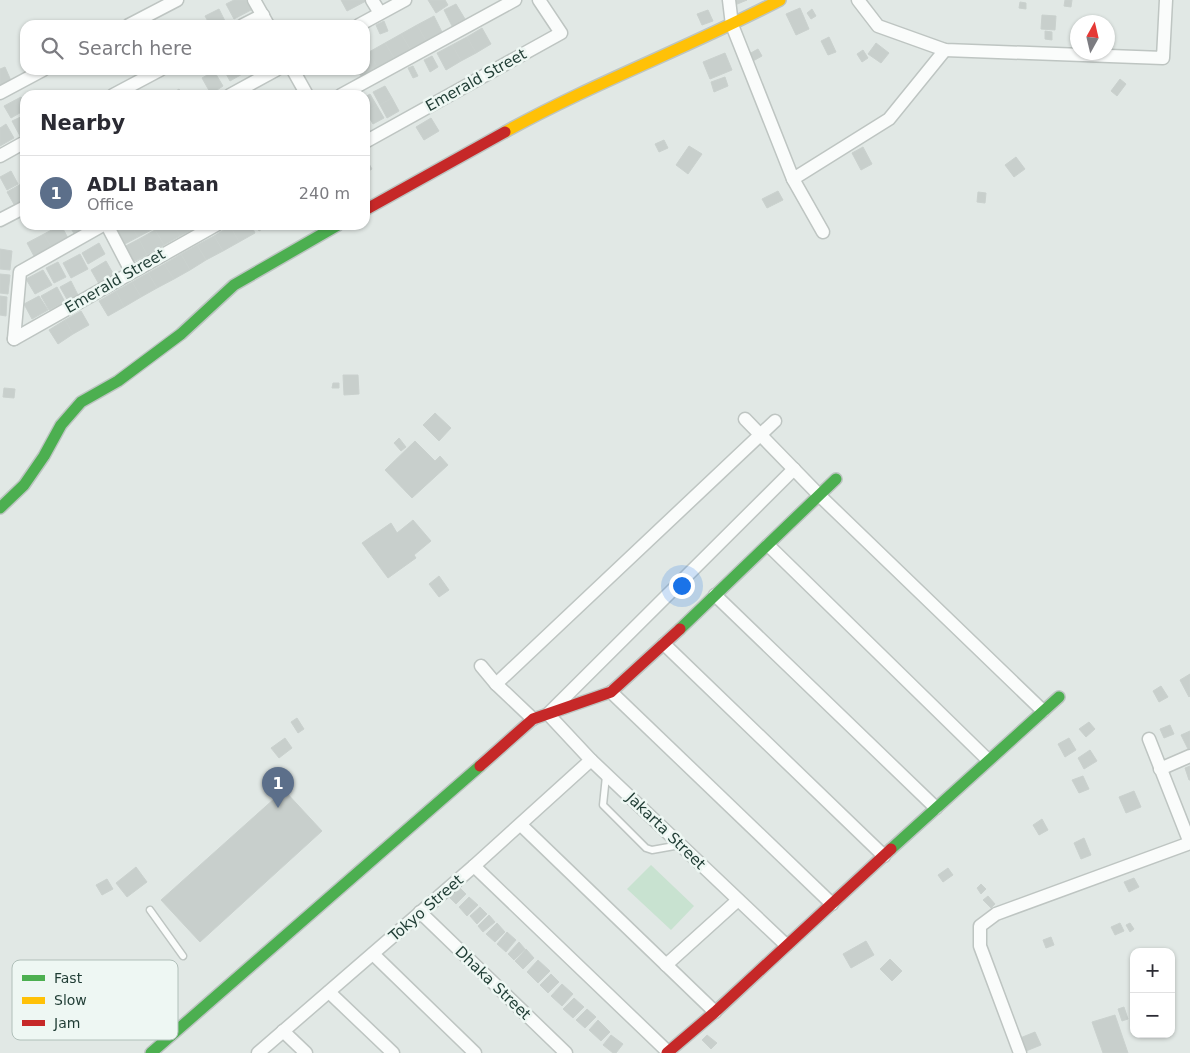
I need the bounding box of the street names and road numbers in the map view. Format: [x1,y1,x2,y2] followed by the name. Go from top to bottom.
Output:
[422,45,530,115] street label: Emerald Street
[62,245,168,317] street label: Emerald Street
[622,788,709,873] street label: Jakarta Street
[384,871,467,946] street label: Tokyo Street
[451,942,535,1024] street label: Dhaka Street

